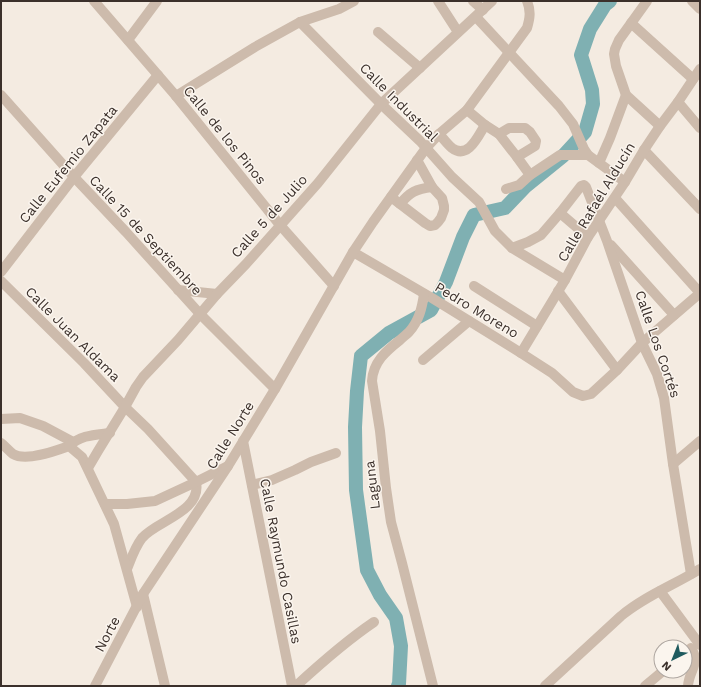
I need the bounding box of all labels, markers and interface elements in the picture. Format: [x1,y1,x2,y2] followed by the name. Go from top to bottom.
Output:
[357,60,442,145] street label: Calle Industrial
[180,83,270,187] street label: Calle de los Pinos
[16,102,120,226] street label: Calle Eufemio Zapata
[554,139,638,265] street label: Calle Rafaél Alducín
[228,171,310,261] street label: Calle 5 de Julio
[86,172,206,298] street label: Calle 15 de Septiembre
[432,279,522,341] street label: Pedro Moreno
[22,283,124,385] street label: Calle Juan Aldama
[632,288,684,400] street label: Calle Los Cortés
[203,398,257,472] street label: Calle Norte
[361,460,383,510] street label: Laguna
[257,477,305,645] street label: Calle Raymundo Casillas
[91,614,123,654] street label: Norte
[653,639,693,679] north arrow
[659,658,674,673] text: N

